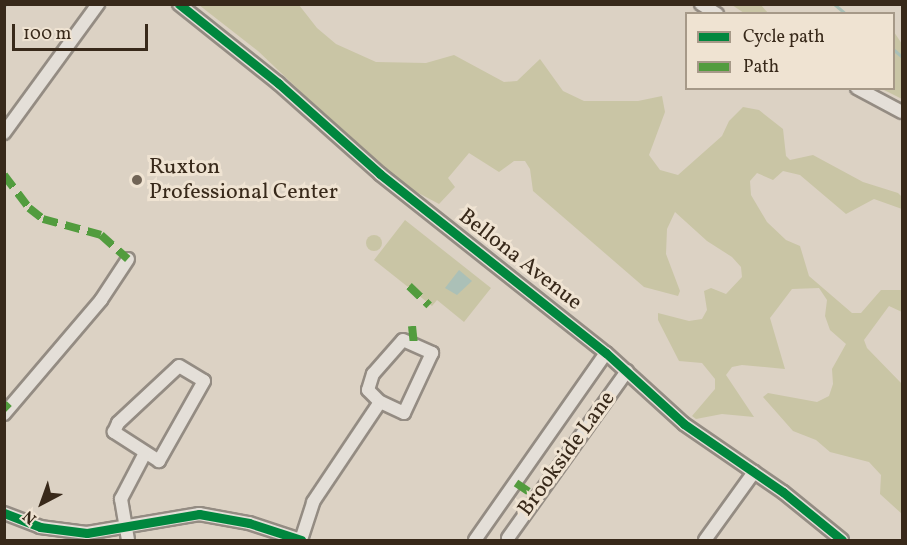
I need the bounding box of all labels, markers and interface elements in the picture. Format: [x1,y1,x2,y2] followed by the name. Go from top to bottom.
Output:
[15,12,152,50] scale bar
[685,12,895,90] legend
[23,22,72,47] text: 100 m
[743,25,825,50] text: Cycle path
[743,55,779,80] text: Path
[149,154,338,206] place label: Ruxton Professional Center
[130,173,144,187] marker: Ruxton Professional Center
[453,204,587,316] street label: Bellona Avenue
[513,386,621,522] street label: Brookside Lane
[12,473,72,533] north arrow
[19,504,42,529] text: N

